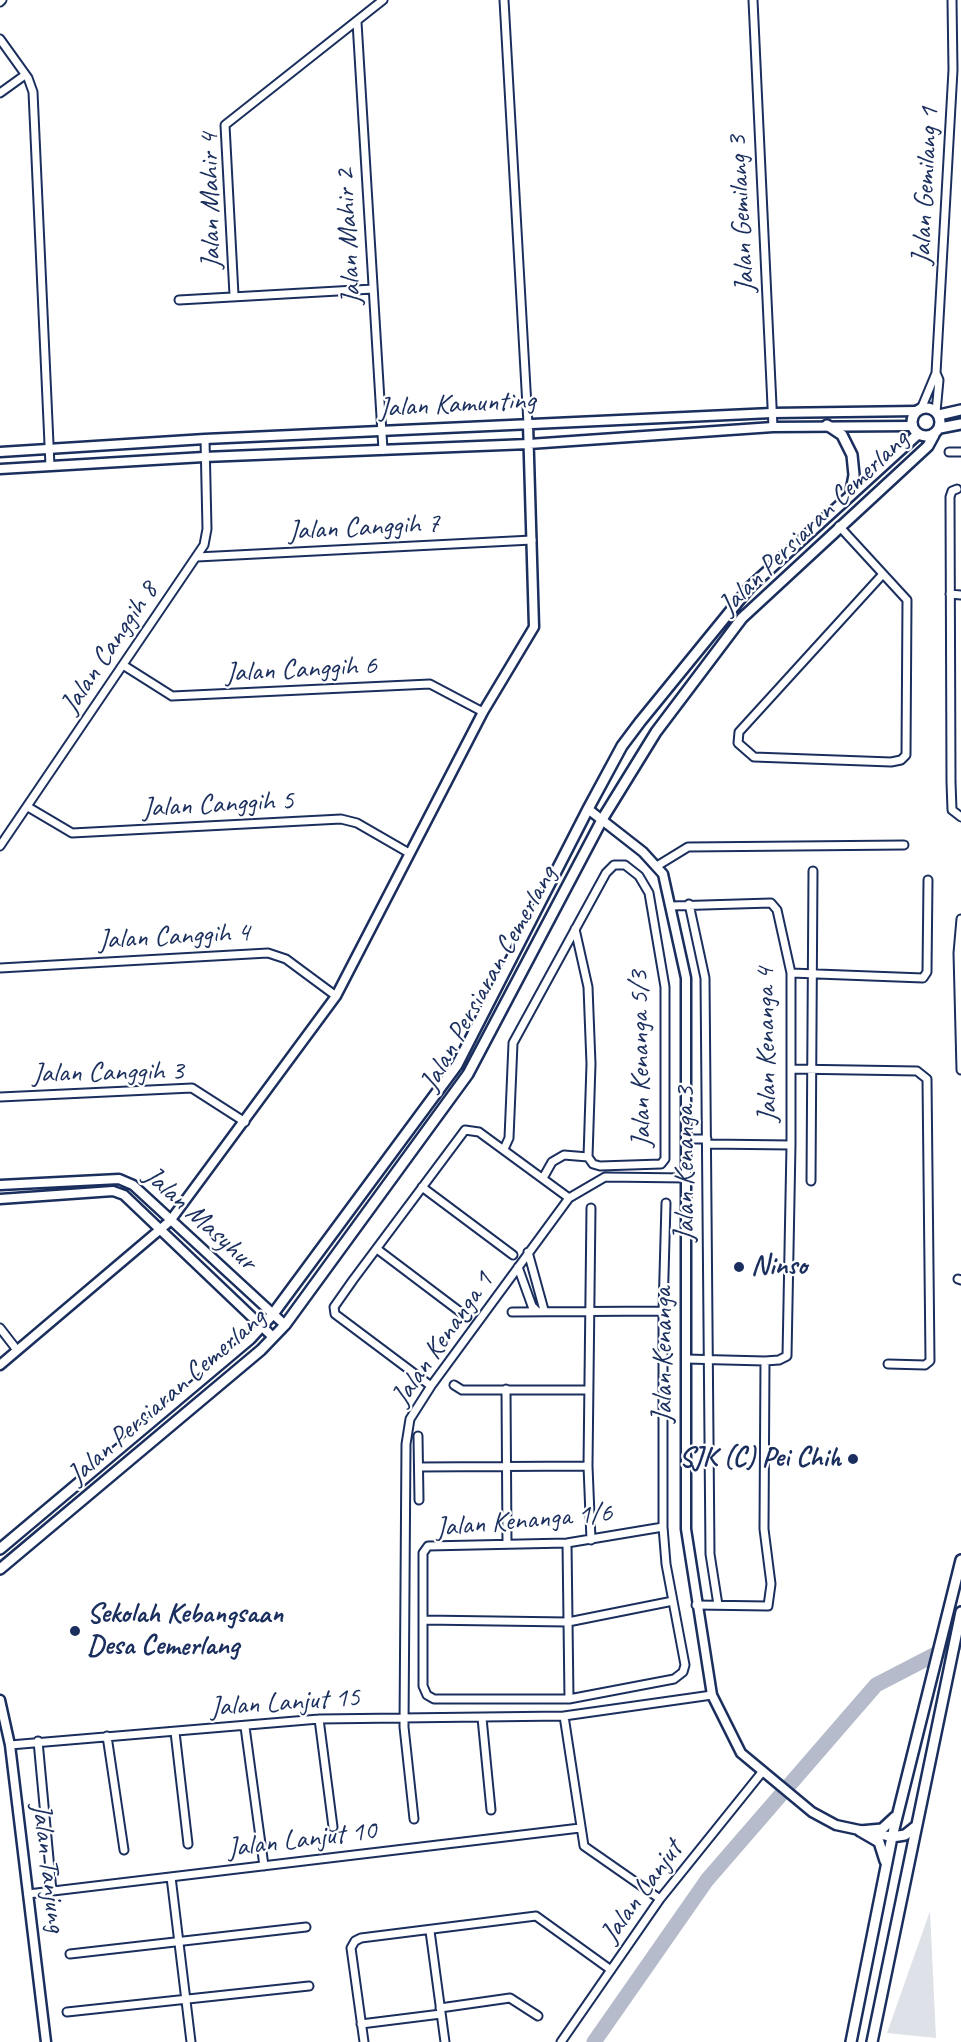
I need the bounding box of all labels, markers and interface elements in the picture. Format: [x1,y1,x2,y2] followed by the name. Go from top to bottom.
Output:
[905,106,947,266] street label: Jalan Gemilang 1
[193,133,229,269] street label: Jalan Mahir 4
[721,134,763,294] street label: Jalan Gemilang 3
[329,168,369,306] street label: Jalan Mahir 2
[378,384,536,426] street label: Jalan Kamunting
[712,424,916,622] street label: Jalan Persiaran Cemerlang
[288,507,440,549] street label: Jalan Canggih 7
[54,576,166,720] street label: Jalan Canggih 8
[225,649,377,691] street label: Jalan Canggih 6
[142,784,294,826] street label: Jalan Canggih 5
[413,861,565,1097] street label: Jalan Persiaran Cemerlang
[98,916,250,958] street label: Jalan Canggih 4
[749,967,785,1123] street label: Jalan Kenanga 4
[623,970,659,1148] street label: Jalan Kenanga 5/3
[32,1055,184,1091] street label: Jalan Canggih 3
[669,1086,703,1242] street label: Jalan Kenanga 3
[137,1160,263,1278] street label: Jalan Masyhur
[751,1250,807,1284] place label: Ninso
[732,1260,746,1274] marker: Ninso
[385,1266,501,1412] street label: Jalan Kenanga 1
[647,1287,681,1423] street label: Jalan Kenanga
[61,1302,273,1492] street label: Jalan Persiaran Cemerlang
[679,1442,841,1476] place label: SJK (C) Pei Chih
[846,1452,860,1466] marker: SJK (C) Pei Chih
[434,1497,614,1545] street label: Jalan Kenanga 1/6
[87,1598,283,1664] place label: Sekolah Kebangsaan Desa Cemerlang
[68,1624,82,1638] marker: Sekolah Kebangsaan Desa Cemerlang
[209,1681,361,1725] street label: Jalan Lanjut 15
[23,1802,73,1934] street label: Jalan Tanjung
[226,1814,378,1866] street label: Jalan Lanjut 10
[594,1834,690,1950] street label: Jalan Lanjut

